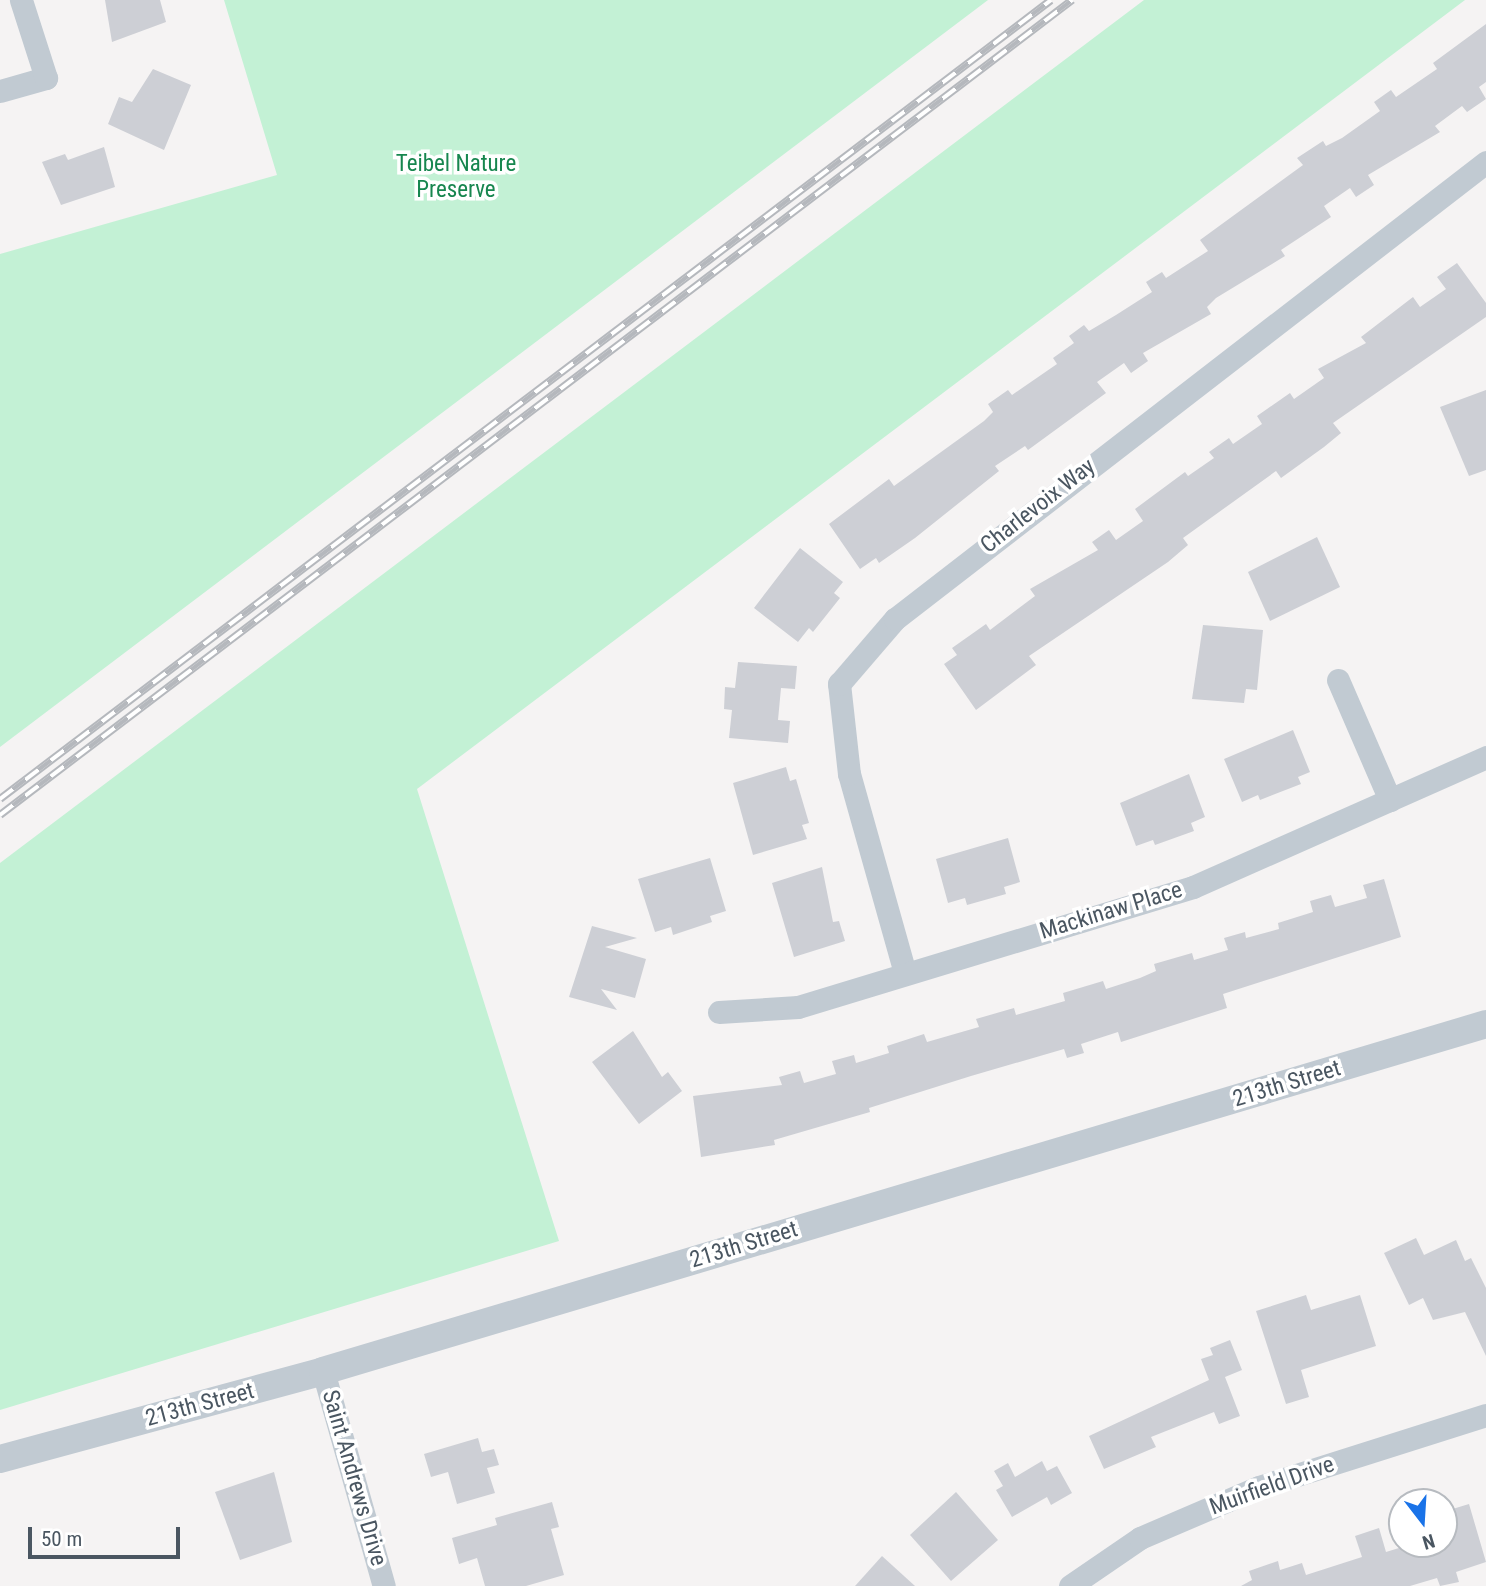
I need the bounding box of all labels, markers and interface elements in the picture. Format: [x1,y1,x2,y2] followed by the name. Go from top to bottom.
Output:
[396,150,516,204] park label: Teibel Nature Preserve
[975,453,1101,559] street label: Charlevoix Way
[1036,876,1186,946] street label: Mackinaw Place
[1230,1055,1344,1113] street label: 213th Street
[687,1216,801,1274] street label: 213th Street
[143,1377,257,1433] street label: 213th Street
[316,1387,392,1569] street label: Saint Andrews Drive
[1206,1451,1338,1521] street label: Muirfield Drive
[1388,1488,1458,1558] north arrow
[32,1512,184,1556] scale bar
[41,1527,82,1551] text: 50 m
[1420,1529,1438,1554] text: N

